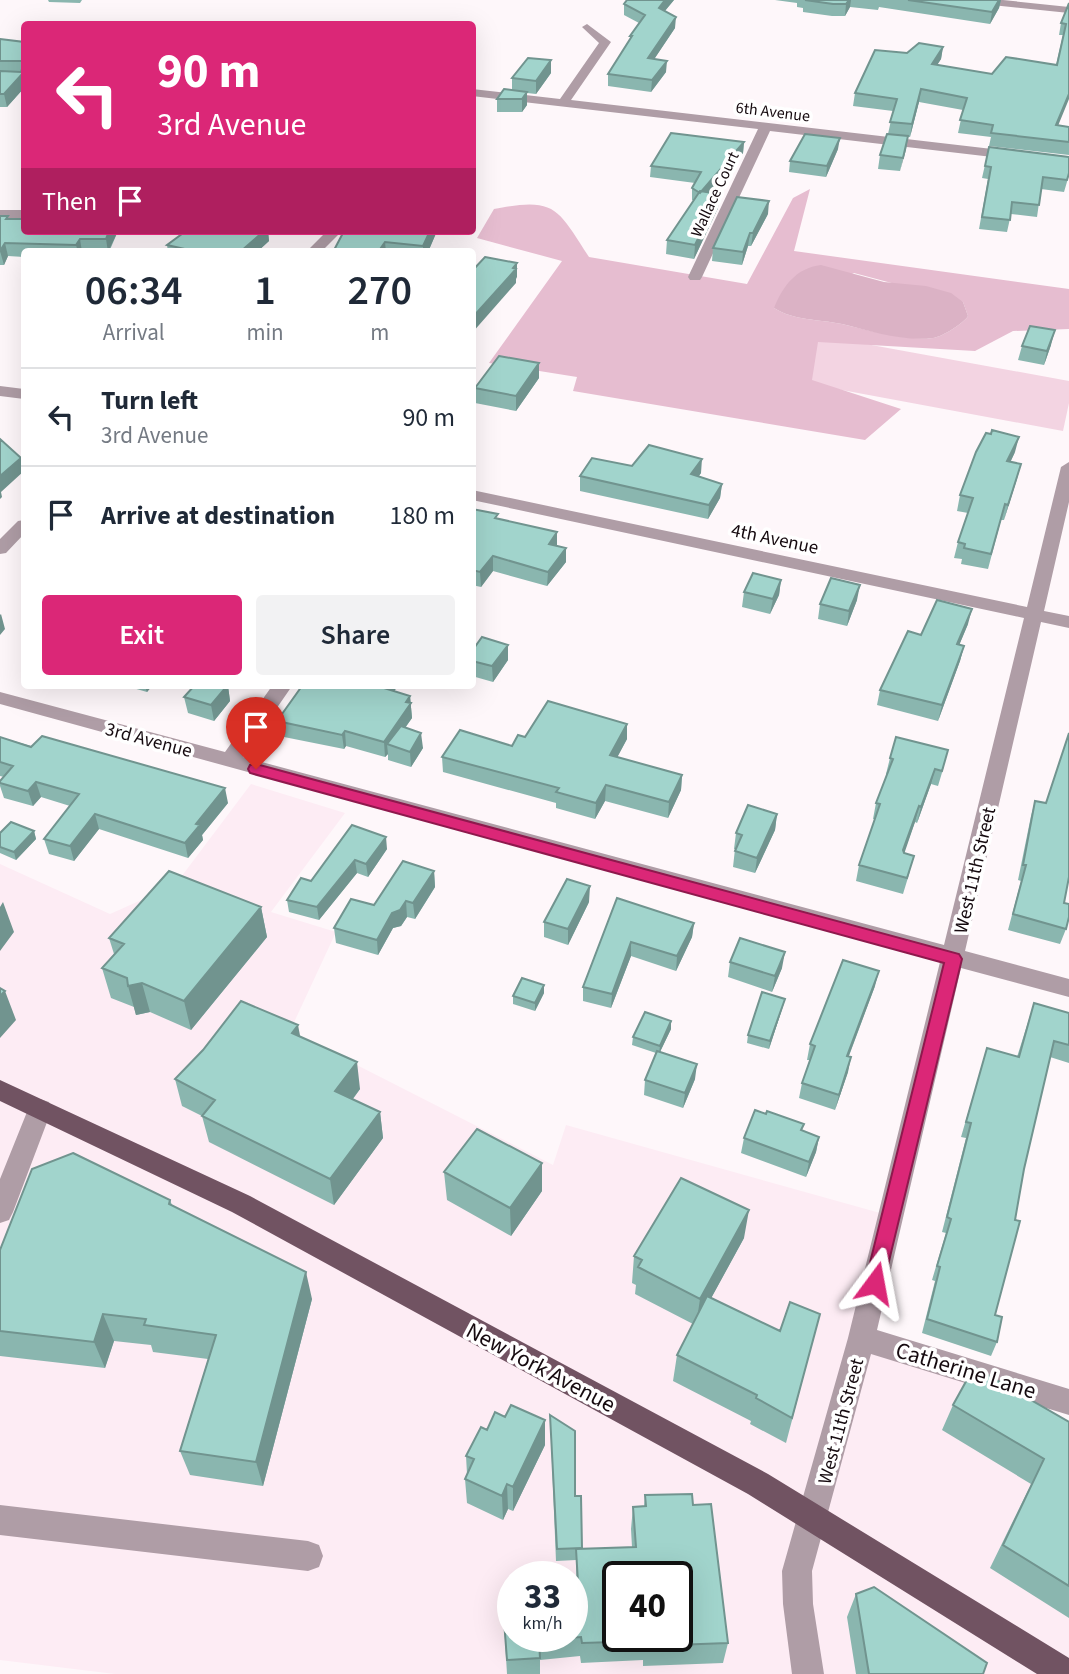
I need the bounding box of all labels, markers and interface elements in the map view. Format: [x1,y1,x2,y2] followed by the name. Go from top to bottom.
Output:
[157,37,261,107] text: 90 m
[42,49,133,140] icon: left
[735,97,811,127] street label: 6th Avenue
[157,102,306,148] text: 3rd Avenue
[685,147,745,241] street label: Wallace Court
[111,182,149,220] icon: arrive
[42,183,97,220] text: Then
[85,261,183,321] text: 06:34
[254,261,276,321] text: 1
[348,261,412,321] text: 270
[103,316,165,349] text: Arrival
[246,316,284,349] text: min
[370,316,389,349] text: m
[101,382,198,419] text: Turn left
[42,398,80,436] icon: left
[402,399,455,436] text: 90 m
[101,419,208,452] text: 3rd Avenue
[42,496,80,534] icon: arrive
[101,497,335,534] text: Arrive at destination
[389,497,455,534] text: 180 m
[729,517,821,562] street label: 4th Avenue
[42,595,242,675] button: Exit
[256,595,455,675] button: Share
[226,697,286,769] pin
[237,708,275,746] icon: arrive
[102,716,195,765] street label: 3rd Avenue
[948,804,1003,936] street label: West 11th Street
[838,1246,912,1320] position arrow
[460,1314,621,1421] street label: New York Avenue
[892,1333,1040,1407] street label: Catherine Lane
[812,1355,871,1487] street label: West 11th Street
[602,1561,693,1652] speed limit sign: 40
[524,1572,561,1622] text: 33
[523,1611,562,1636] text: km/h

